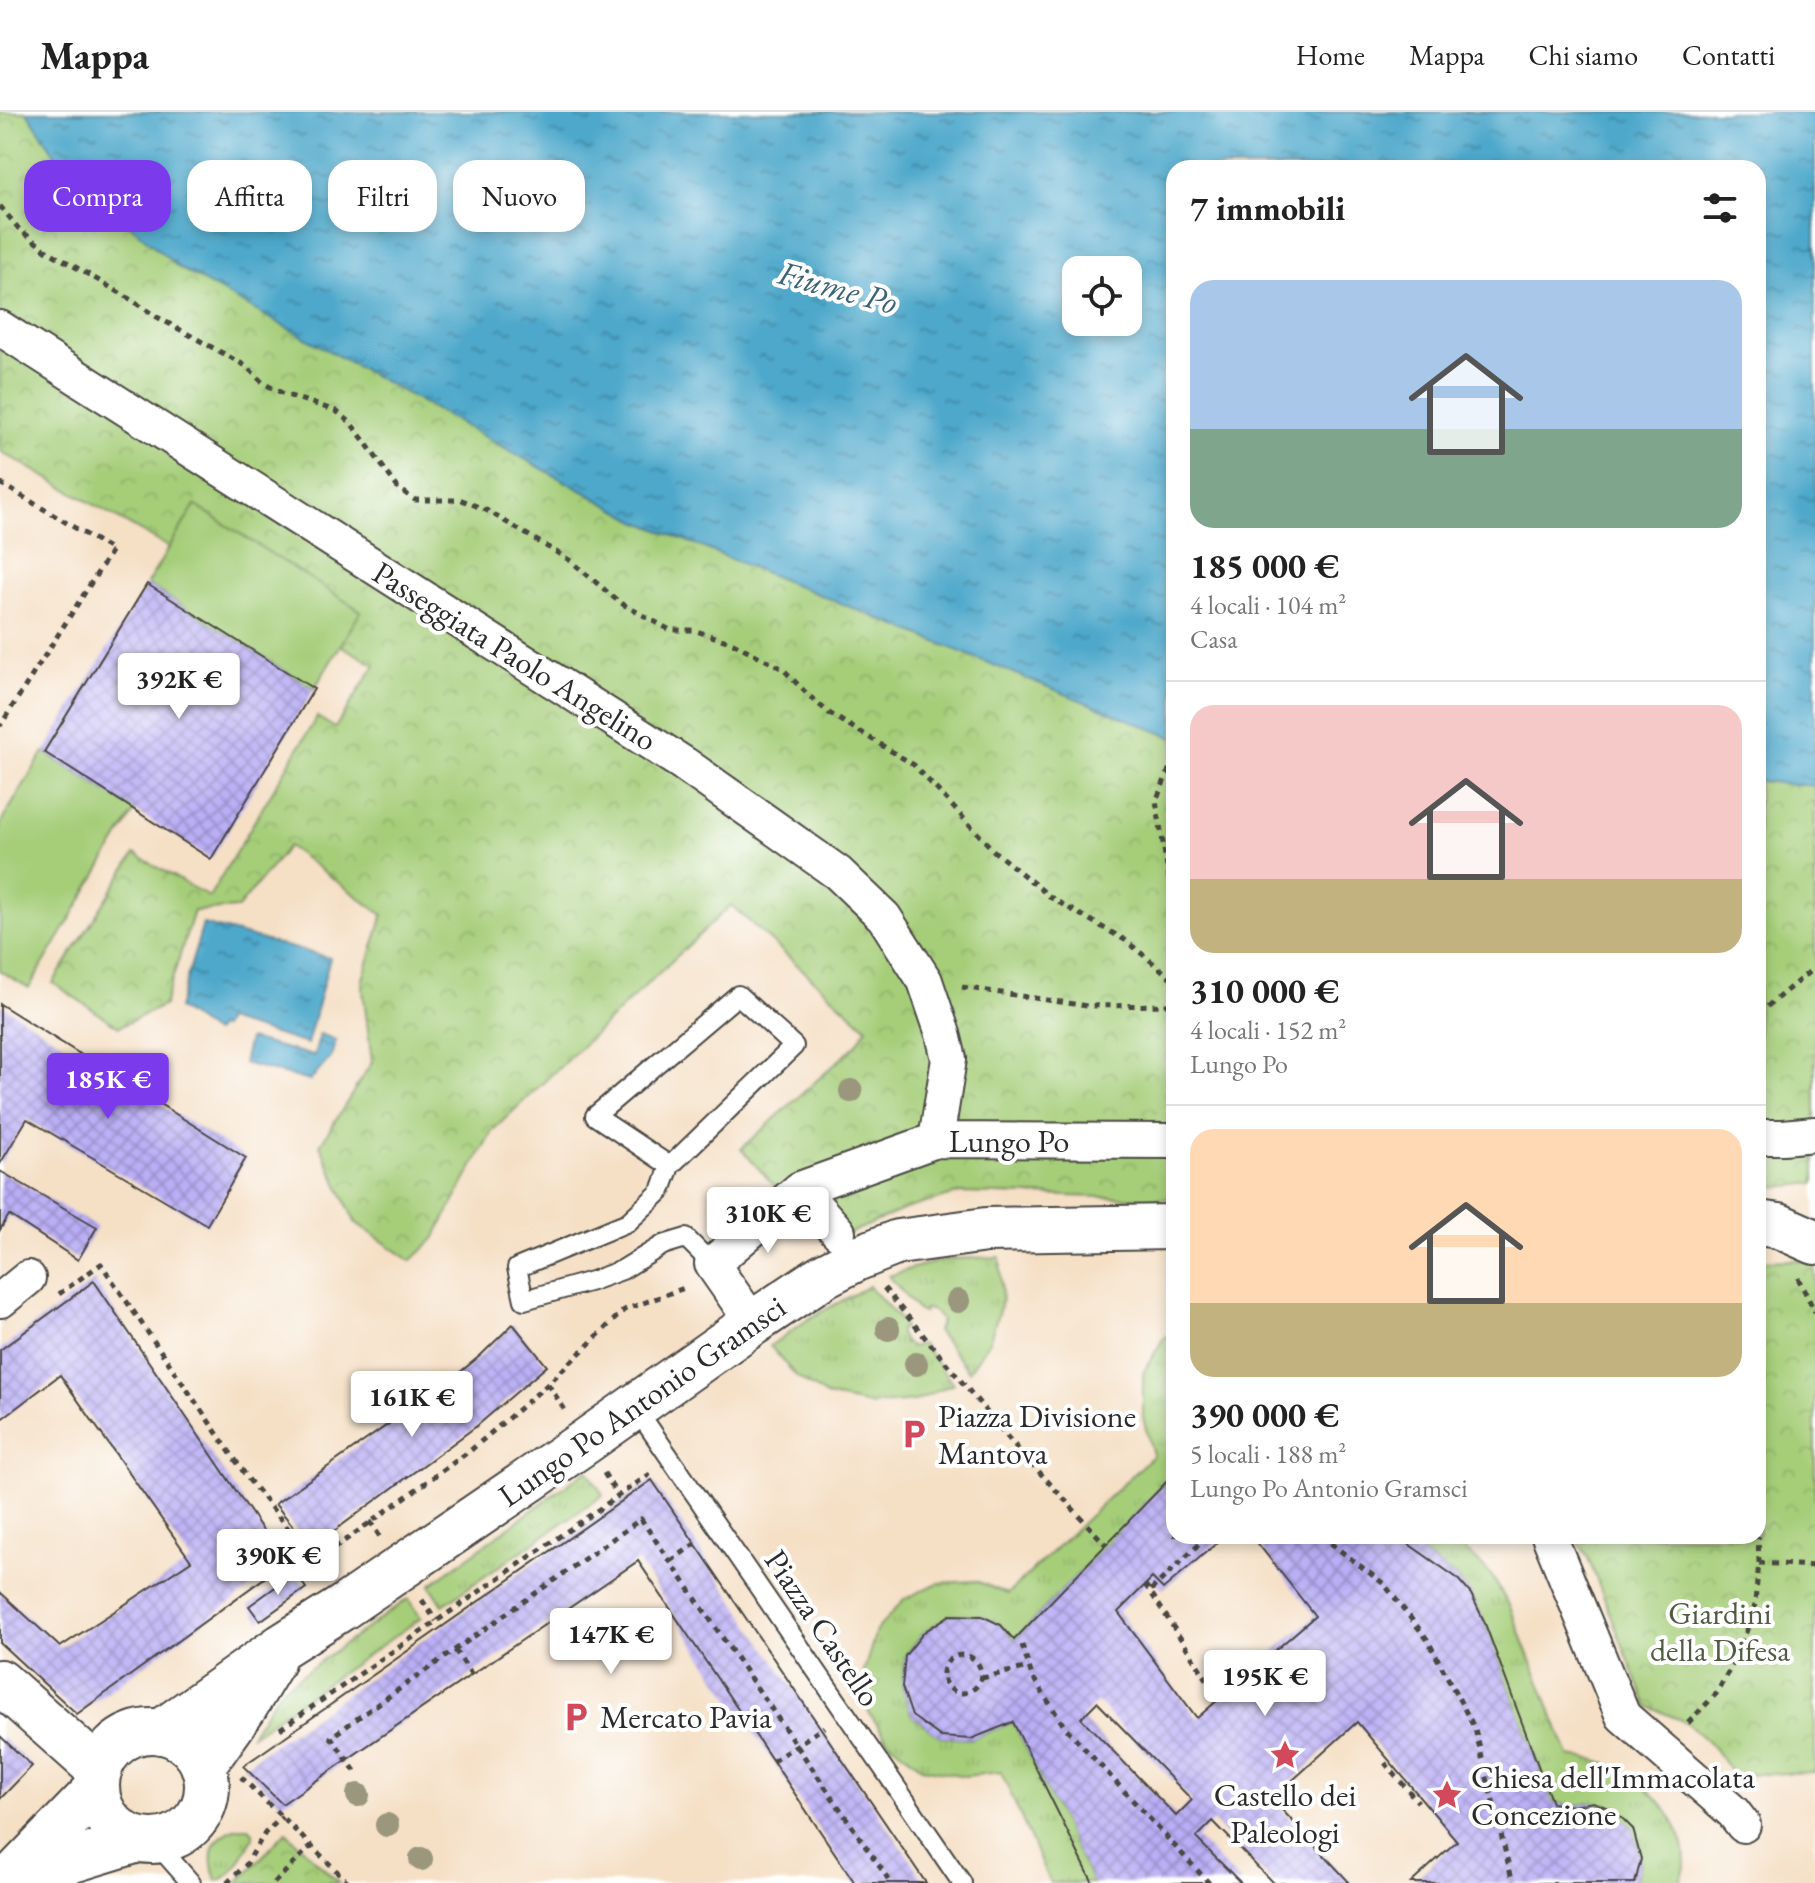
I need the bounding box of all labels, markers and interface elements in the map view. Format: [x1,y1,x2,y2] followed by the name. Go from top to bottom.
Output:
[40,31,149,80] text: Mappa
[1296,37,1365,73] text: Home
[1409,37,1485,73] text: Mappa
[1529,37,1638,73] text: Chi siamo
[1682,37,1775,73] text: Contatti
[24,160,171,232] chip: Compra
[187,160,312,232] chip: Affitta
[328,160,437,232] chip: Filtri
[453,160,585,232] chip: Nuovo
[1190,186,1345,230] text: 7 immobili
[1698,186,1742,230] icon: filters
[773,250,902,324] water label: Fiume Po
[1062,256,1142,336] map controls
[1062,256,1142,336] button: locate
[1394,332,1538,476] icon: home
[1190,544,1339,588] text: 185 000 €
[365,551,665,761] street label: Passeggiata Paolo Angelino
[1190,588,1346,622] text: 4 locali · 104 m²
[1190,622,1238,656] text: Casa
[114,653,244,721] pin: 392K €
[136,662,222,696] text: 392K €
[1394,757,1538,901] icon: home
[1190,969,1339,1013] text: 310 000 €
[1190,1013,1346,1047] text: 4 locali · 152 m²
[1190,1047,1288,1081] text: Lungo Po
[43,1053,173,1121] pin: 185K €
[65,1062,151,1096] text: 185K €
[949,1120,1069,1162] street label: Lungo Po
[1394,1181,1538,1325] icon: home
[703,1187,833,1255] pin: 310K €
[725,1196,811,1230] text: 310K €
[490,1286,794,1516] street label: Lungo Po Antonio Gramsci
[347,1371,477,1439] pin: 161K €
[369,1380,455,1414] text: 161K €
[1190,1393,1339,1437] text: 390 000 €
[938,1395,1136,1474] place label: Piazza Divisione Mantova
[897,1417,931,1451] parking icon: Piazza Divisione Mantova
[1190,1437,1346,1471] text: 5 locali · 188 m²
[1190,1471,1468,1505] text: Lungo Po Antonio Gramsci
[213,1529,343,1597] pin: 390K €
[235,1538,321,1572] text: 390K €
[755,1541,891,1715] street label: Piazza Castello
[1650,1592,1790,1671] park label: Giardini della Difesa
[546,1608,676,1676] pin: 147K €
[568,1617,654,1651] text: 147K €
[1200,1650,1330,1718] pin: 195K €
[1222,1659,1308,1693] text: 195K €
[600,1696,772,1738] place label: Mercato Pavia
[559,1700,593,1734] parking icon: Mercato Pavia
[1268,1738,1302,1772] place icon: Castello dei Paleologi
[1471,1756,1755,1835] place label: Chiesa dell'Immacolata Concezione
[1214,1774,1356,1853] place label: Castello dei Paleologi
[1430,1778,1464,1812] place icon: Chiesa dell'Immacolata Concezione

